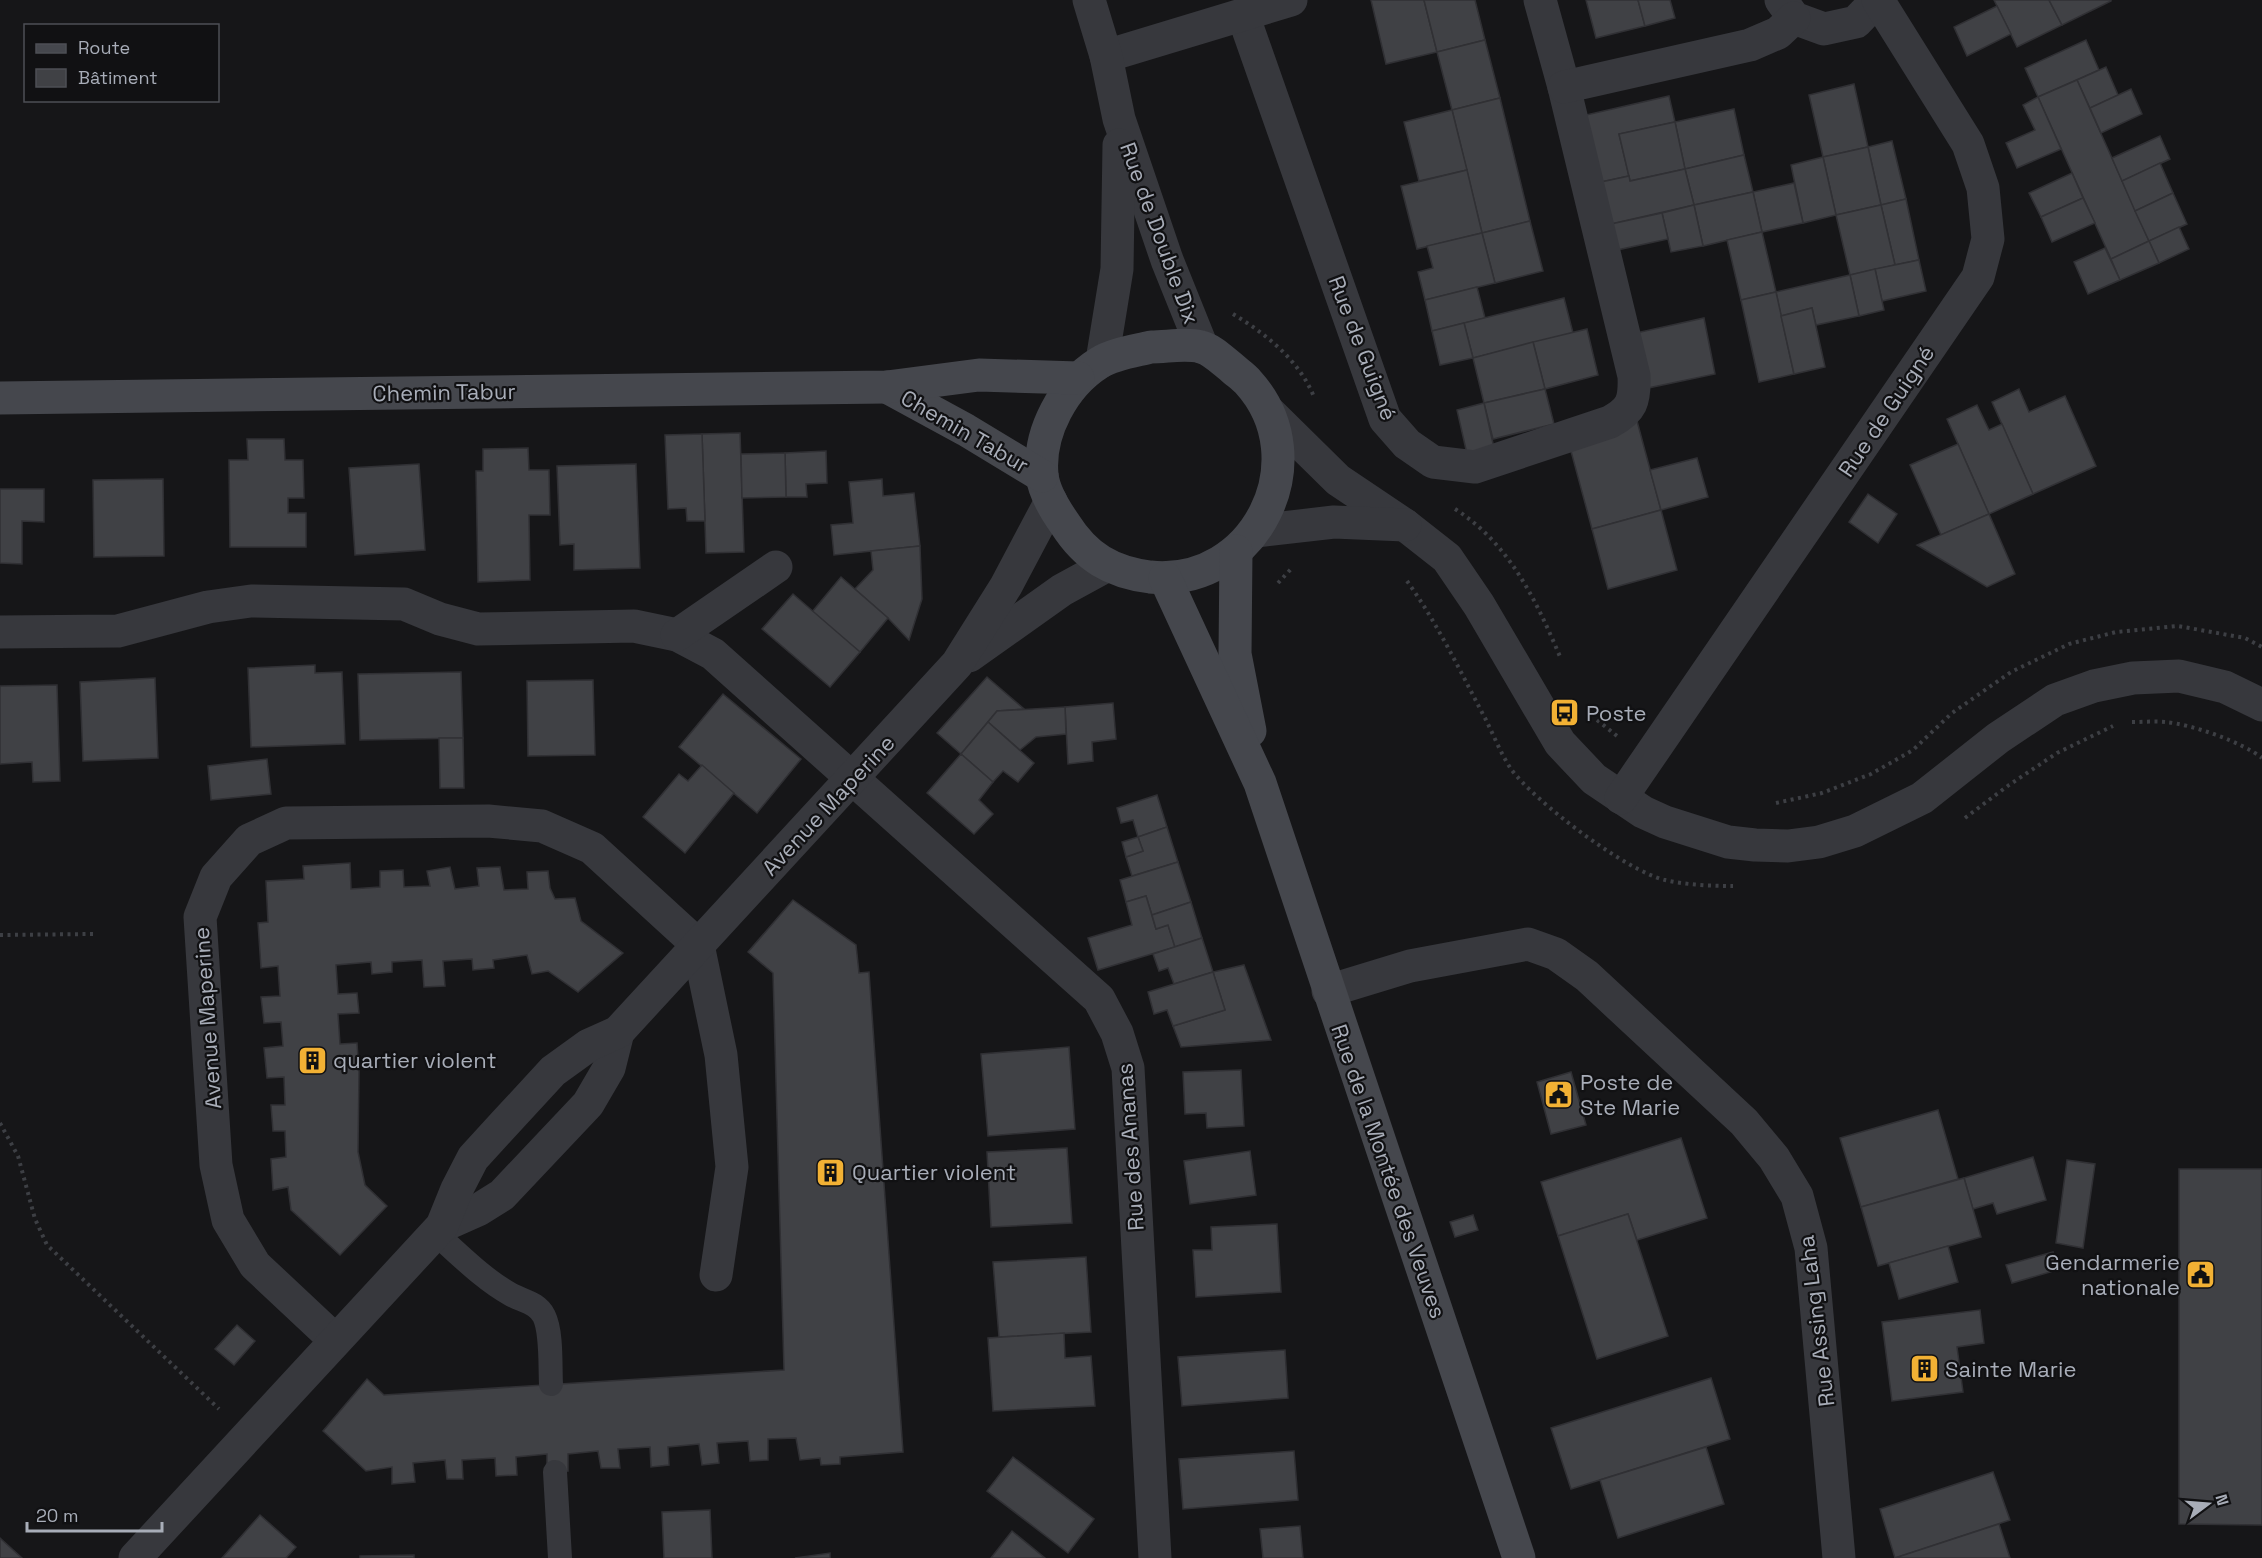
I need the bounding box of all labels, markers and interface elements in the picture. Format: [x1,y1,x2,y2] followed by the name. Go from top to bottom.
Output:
[24,24,219,102] legend
[78,36,130,59] text: Route
[78,66,158,89] text: Bâtiment
[1114,138,1206,328] street label: Rue de Double Dix
[1323,272,1403,424] street label: Rue de Guigné
[1832,340,1940,482] street label: Rue de Guigné
[372,377,516,407] street label: Chemin Tabur
[896,383,1034,479] street label: Chemin Tabur
[1549,697,1581,729] bus stop icon: Poste
[1586,699,1647,727] place label: Poste
[756,729,900,881] street label: Avenue Maperine
[187,926,227,1110] street label: Avenue Maperine
[1325,1020,1453,1322] street label: Rue de la Montée des Veuves
[296,1044,328,1076] building icon: quartier violent
[333,1046,497,1074] place label: quartier violent
[1110,1062,1150,1232] street label: Rue des Ananas
[1580,1068,1680,1121] place label: Poste de Ste Marie
[1543,1079,1575,1111] public building icon: Poste de Ste Marie
[815,1156,847,1188] building icon: Quartier violent
[852,1158,1016,1186] place label: Quartier violent
[1792,1233,1840,1408] street label: Rue Assing Laha
[2045,1248,2180,1301] place label: Gendarmerie nationale
[2185,1259,2217,1291] public building icon: Gendarmerie nationale
[1908,1353,1940,1385] building icon: Sainte Marie
[1945,1355,2077,1383] place label: Sainte Marie
[2178,1474,2238,1534] north arrow
[2210,1492,2234,1508] text: N
[27,1495,162,1533] scale bar
[36,1504,79,1527] text: 20 m

